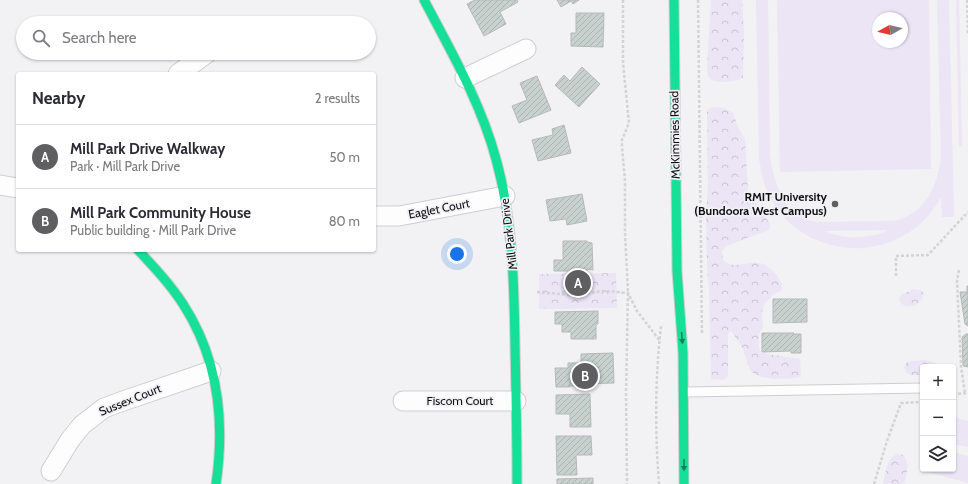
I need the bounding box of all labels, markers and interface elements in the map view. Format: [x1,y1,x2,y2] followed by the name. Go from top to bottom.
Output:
[872,12,908,48] north arrow
[16,16,376,60] search box
[30,27,52,49] icon: search
[62,29,137,47] text: Search here
[32,88,85,108] text: Nearby
[315,90,360,106] text: 2 results
[666,91,683,179] street label: McKimmies Road
[70,140,225,158] text: Mill Park Drive Walkway
[41,149,49,165] text: A
[330,149,360,165] text: 50 m
[70,158,180,174] text: Park · Mill Park Drive
[694,189,828,218] place label: RMIT University (Bundoora West Campus)
[407,195,471,222] street label: Eaglet Court
[497,198,520,271] street label: Mill Park Drive
[830,199,840,209] marker: RMIT University (Bundoora West Campus)
[70,204,251,222] text: Mill Park Community House
[41,213,49,229] text: B
[329,213,360,229] text: 80 m
[70,222,236,238] text: Public building · Mill Park Drive
[447,244,467,264] your location
[565,268,591,298] pin: A
[679,332,686,344] one-way arrow
[572,361,598,391] pin: B
[920,364,956,472] map controls
[920,364,956,400] button: +
[97,380,163,419] street label: Sussex Court
[427,393,493,408] street label: Fiscom Court
[920,400,956,436] button: −
[920,436,956,472] button: layers
[681,459,687,472] one-way arrow

